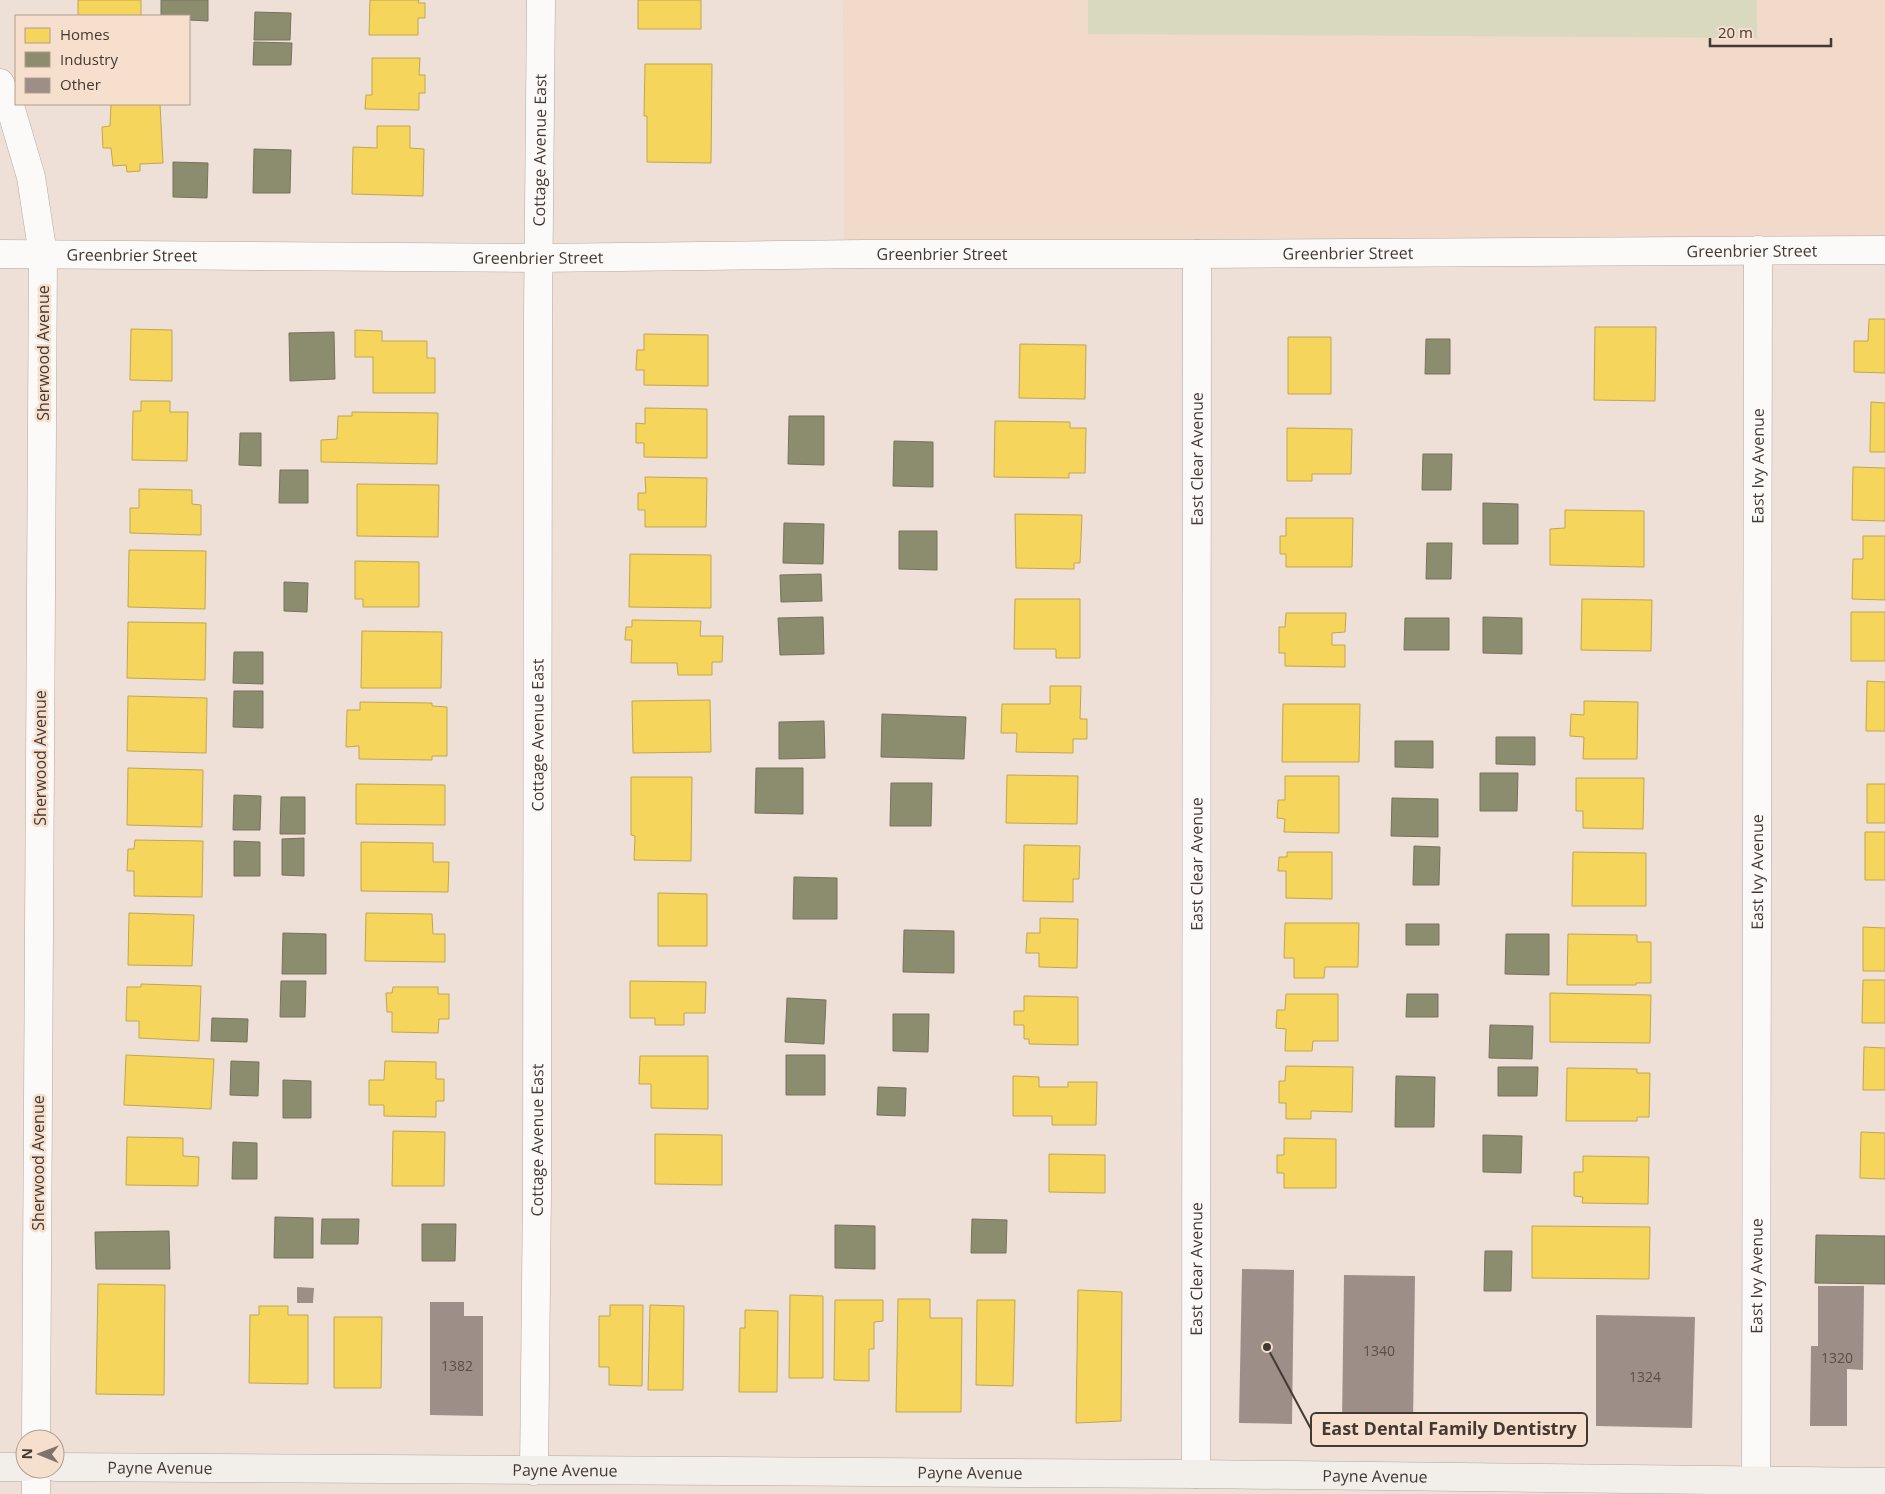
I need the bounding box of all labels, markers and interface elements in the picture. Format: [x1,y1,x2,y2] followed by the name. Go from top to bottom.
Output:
[15,15,190,105] legend
[1710,15,1831,47] scale bar
[1718,22,1753,42] text: 20 m
[60,24,110,44] text: Homes
[60,49,118,69] text: Industry
[528,73,551,227] street label: Cottage Avenue East
[60,74,101,94] text: Other
[1687,239,1818,262] street label: Greenbrier Street
[1283,242,1414,265] street label: Greenbrier Street
[67,243,198,266] street label: Greenbrier Street
[877,243,1008,265] street label: Greenbrier Street
[473,246,604,269] street label: Greenbrier Street
[32,285,54,421] street label: Sherwood Avenue
[1186,392,1208,526] street label: East Clear Avenue
[1747,408,1769,524] street label: East Ivy Avenue
[526,658,549,811] street label: Cottage Avenue East
[29,690,51,826] street label: Sherwood Avenue
[1185,797,1208,931] street label: East Clear Avenue
[1746,814,1768,930] street label: East Ivy Avenue
[526,1063,548,1217] street label: Cottage Avenue East
[27,1095,49,1231] street label: Sherwood Avenue
[1185,1202,1207,1336] street label: East Clear Avenue
[1745,1218,1767,1334] street label: East Ivy Avenue
[1363,1341,1395,1360] house number: 1340
[1821,1348,1853,1367] house number: 1320
[441,1356,473,1375] house number: 1382
[1629,1367,1661,1386] house number: 1324
[1311,1413,1587,1446] callout: East Dental Family Dentistry
[1321,1416,1578,1440] text: East Dental Family Dentistry
[15,1429,65,1479] north arrow
[17,1448,36,1460] text: N
[107,1456,213,1479] street label: Payne Avenue
[512,1459,618,1481] street label: Payne Avenue
[917,1461,1023,1484] street label: Payne Avenue
[1322,1464,1428,1488] street label: Payne Avenue

